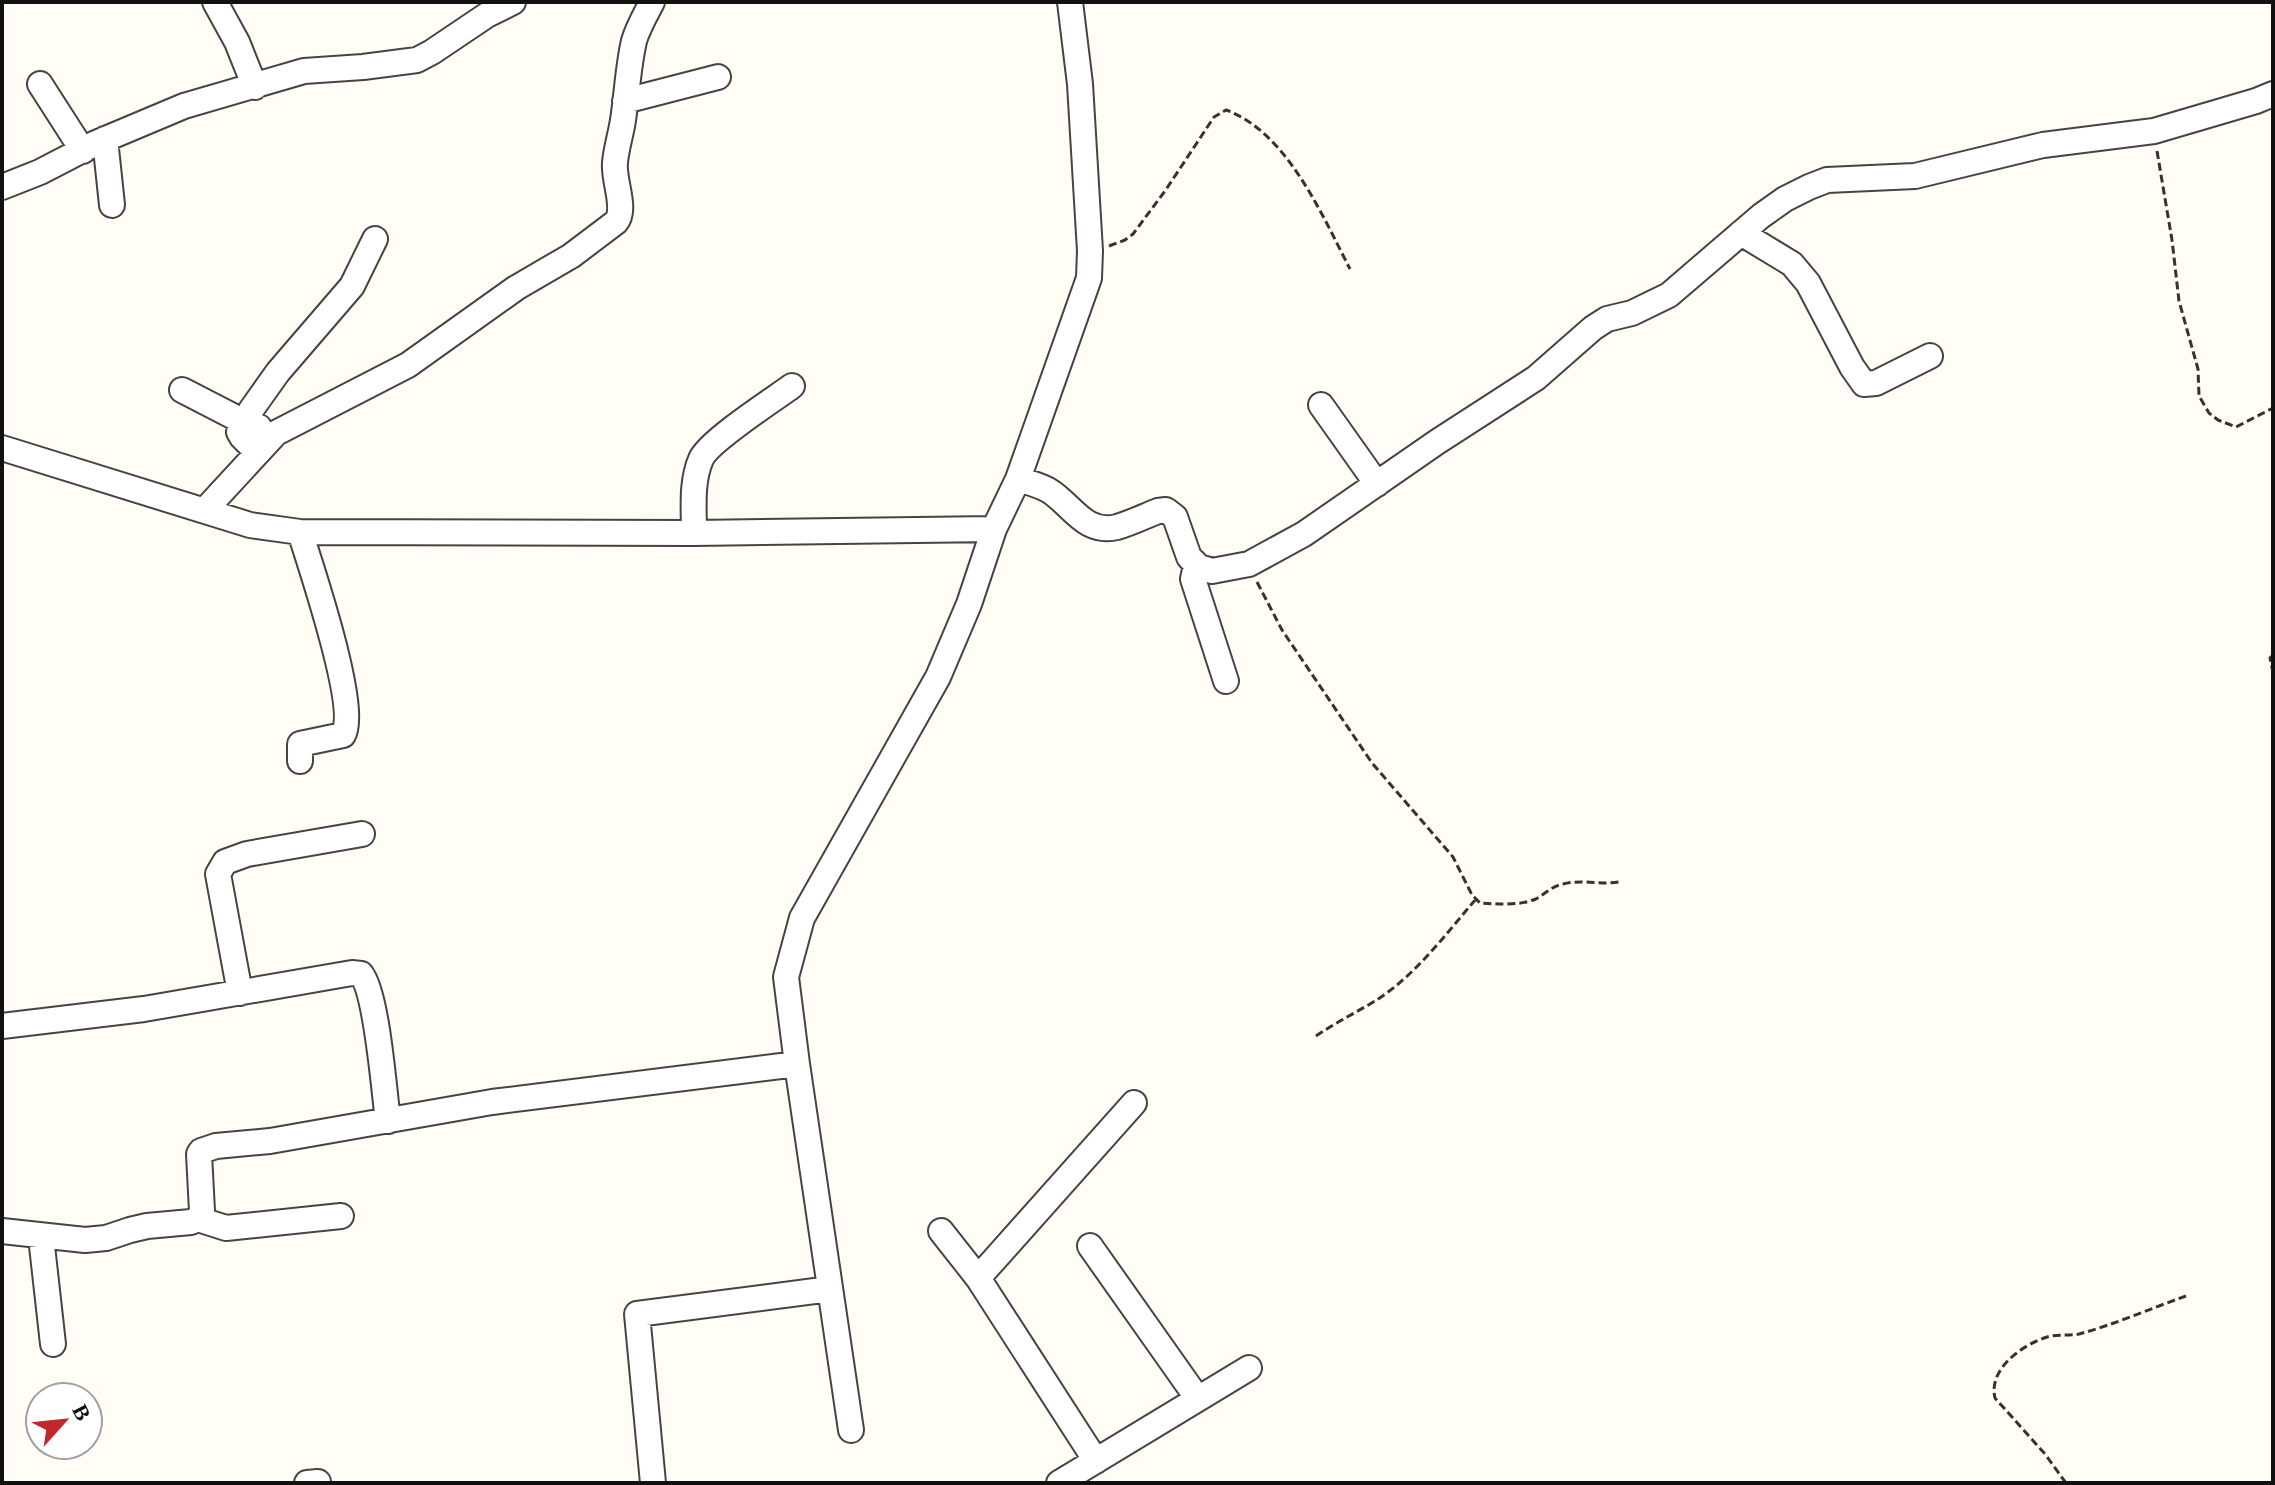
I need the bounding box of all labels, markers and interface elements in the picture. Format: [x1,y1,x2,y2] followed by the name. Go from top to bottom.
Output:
[24,1381,104,1461] north arrow
[62,1398,99,1427] text: B

